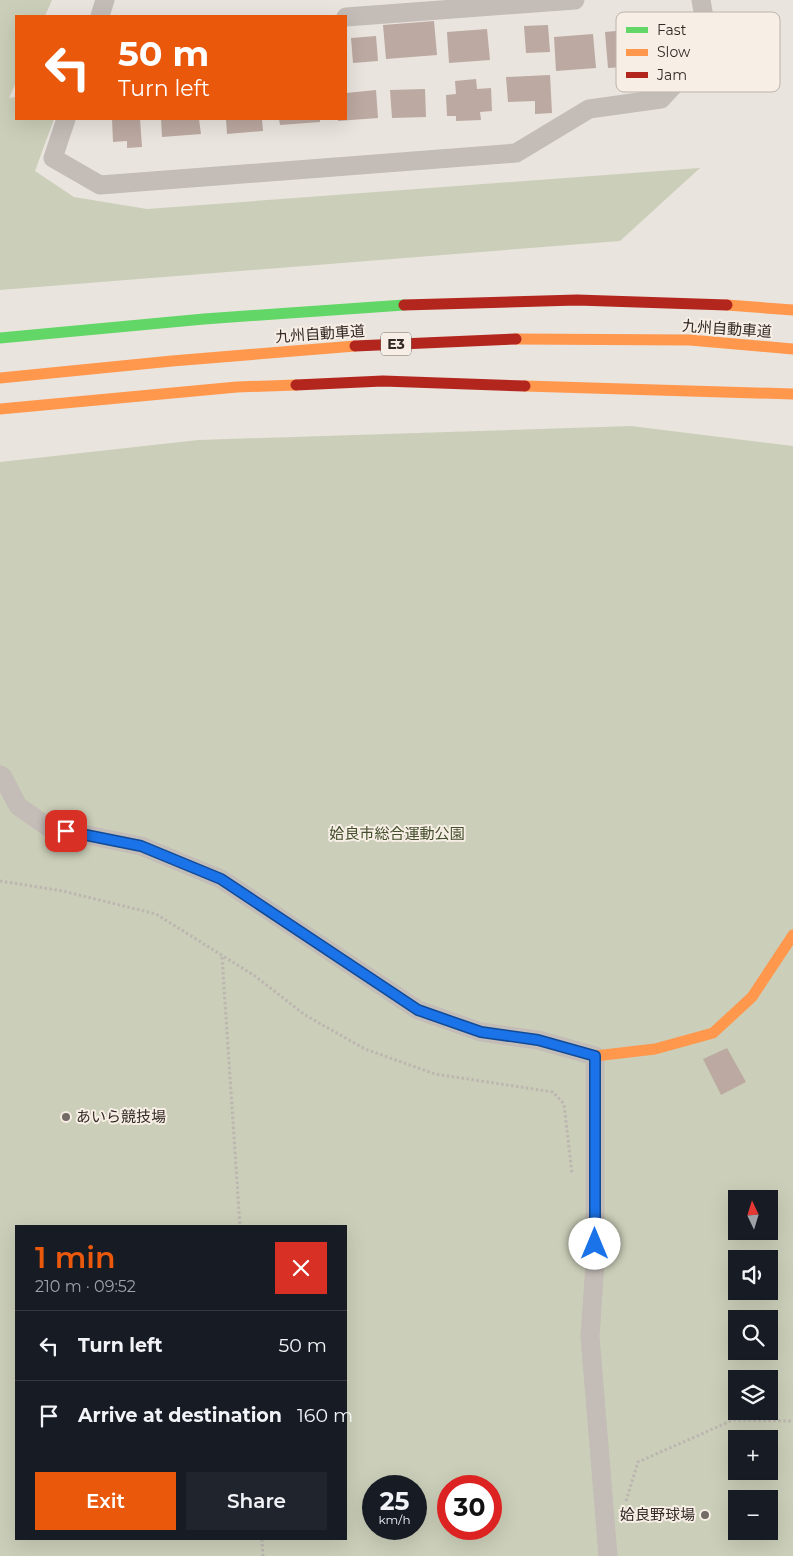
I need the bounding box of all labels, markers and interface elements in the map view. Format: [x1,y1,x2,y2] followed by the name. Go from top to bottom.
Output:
[616,12,780,92] legend
[657,21,687,39] text: Fast
[118,32,209,75] text: 50 m
[35,35,100,100] icon: left
[657,43,691,61] text: Slow
[656,66,687,84] text: Jam
[118,75,210,102] text: Turn left
[681,316,773,341] street label: 九州自動車道
[274,321,366,346] street label: 九州自動車道
[381,332,411,356] road number: E3
[45,810,87,852] pin
[52,817,80,845] icon: arrive
[329,824,465,843] park label: 姶良市総合運動公園
[76,1107,166,1126] place label: あいら競技場
[60,1111,72,1123] marker: あいら競技場
[728,1190,778,1240] north arrow
[728,1190,778,1540] map controls
[568,1217,620,1269] position arrow
[35,1239,116,1276] text: 1 min
[275,1242,327,1294] button: close
[728,1250,778,1300] button: sound
[35,1277,136,1296] text: 210 m · 09:52
[728,1310,778,1360] button: search
[35,1332,63,1360] icon: left
[78,1334,163,1357] text: Turn left
[279,1334,327,1357] text: 50 m
[728,1370,778,1420] button: layers
[35,1402,63,1430] icon: arrive
[78,1404,282,1427] text: Arrive at destination
[297,1404,353,1427] text: 160 m
[728,1430,778,1480] button: +
[35,1472,176,1530] button: Exit
[186,1472,327,1530] button: Share
[437,1475,502,1540] speed limit sign: 30
[380,1486,409,1516] text: 25
[728,1490,778,1540] button: −
[620,1505,695,1524] place label: 姶良野球場
[699,1509,711,1521] marker: 姶良野球場
[378,1512,411,1527] text: km/h

